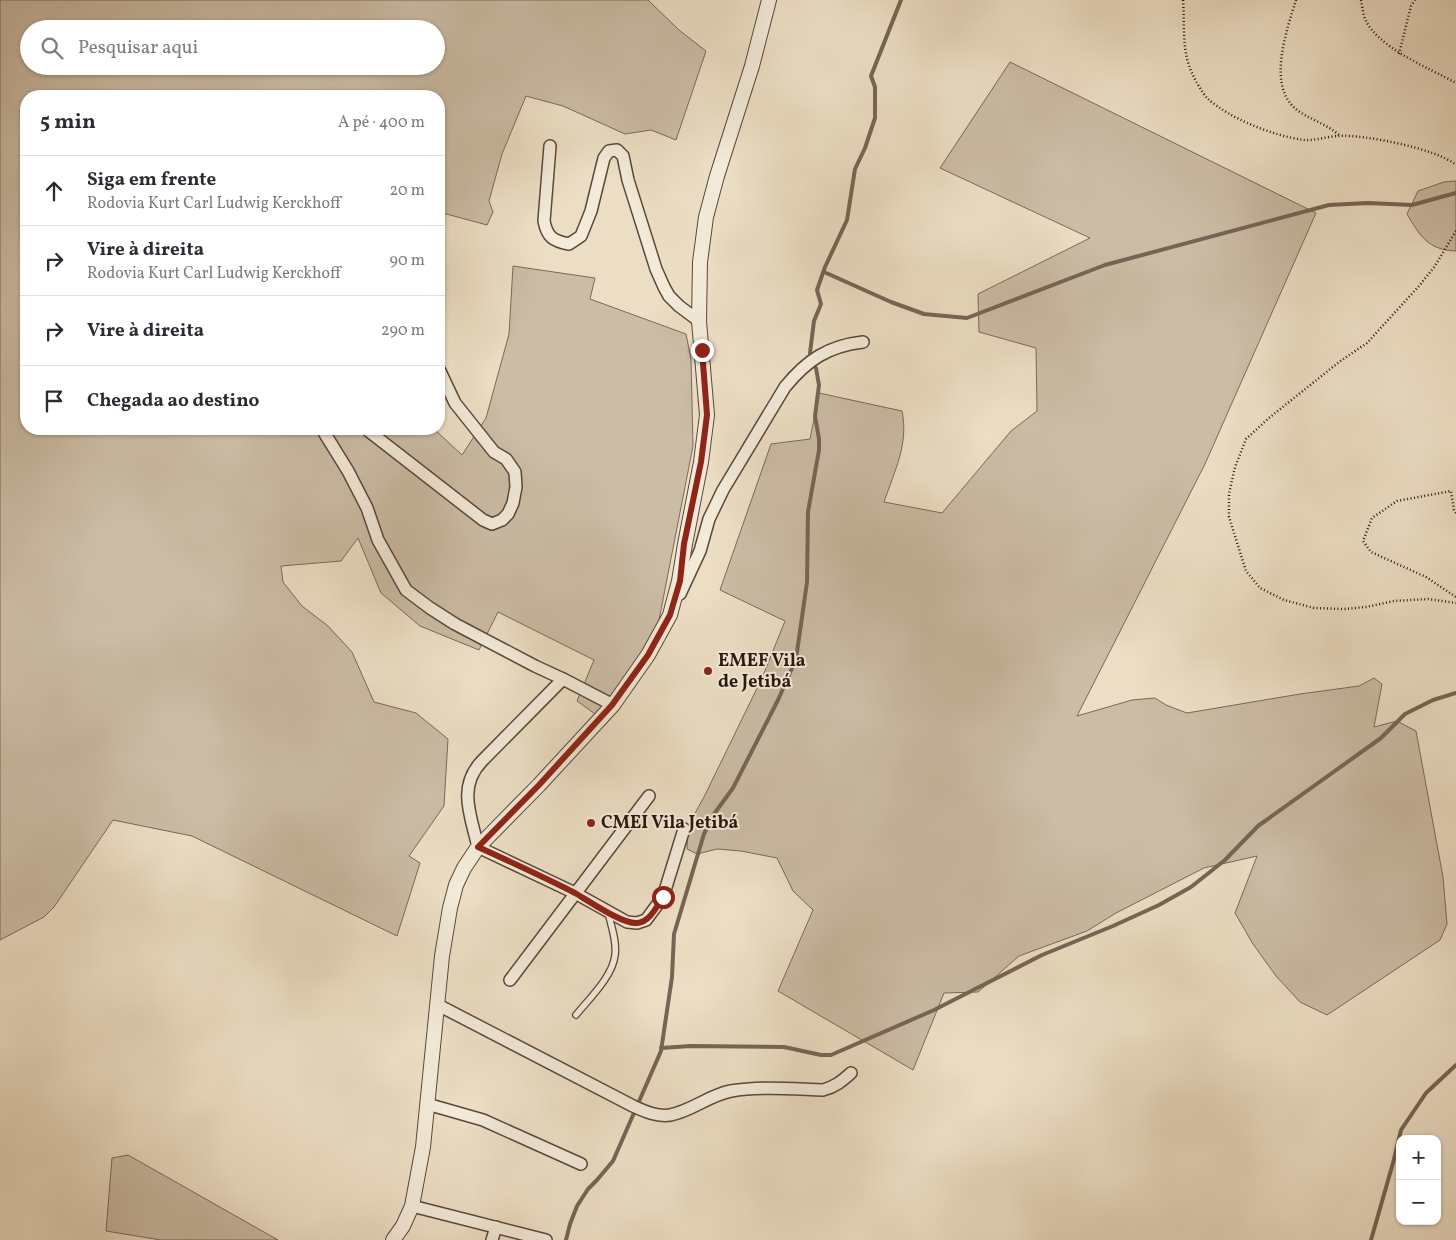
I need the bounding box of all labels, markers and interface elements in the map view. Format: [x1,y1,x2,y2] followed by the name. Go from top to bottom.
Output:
[20,20,445,75] search box
[38,34,66,62] icon: search
[78,35,198,61] text: Pesquisar aqui
[40,108,96,137] text: 5 min
[338,112,425,134] text: A pé · 400 m
[87,167,216,193] text: Siga em frente
[40,177,68,205] icon: ahead
[390,180,425,202] text: 20 m
[87,193,341,215] text: Rodovia Kurt Carl Ludwig Kerckhoff
[87,237,204,263] text: Vire à direita
[40,247,68,275] icon: right
[389,250,425,272] text: 90 m
[87,263,341,285] text: Rodovia Kurt Carl Ludwig Kerckhoff
[40,317,68,345] icon: right
[87,318,204,344] text: Vire à direita
[381,320,425,342] text: 290 m
[691,339,714,362] route end
[40,387,68,415] icon: arrive
[87,388,259,414] text: Chegada ao destino
[718,649,806,695] place label: EMEF Vila de Jetibá
[702,665,714,677] marker: EMEF Vila de Jetibá
[601,811,738,836] place label: CMEI Vila Jetibá
[585,817,597,829] marker: CMEI Vila Jetibá
[652,886,675,909] route start
[1396,1135,1441,1225] map controls
[1396,1135,1441,1180] button: +
[1396,1180,1441,1225] button: −

